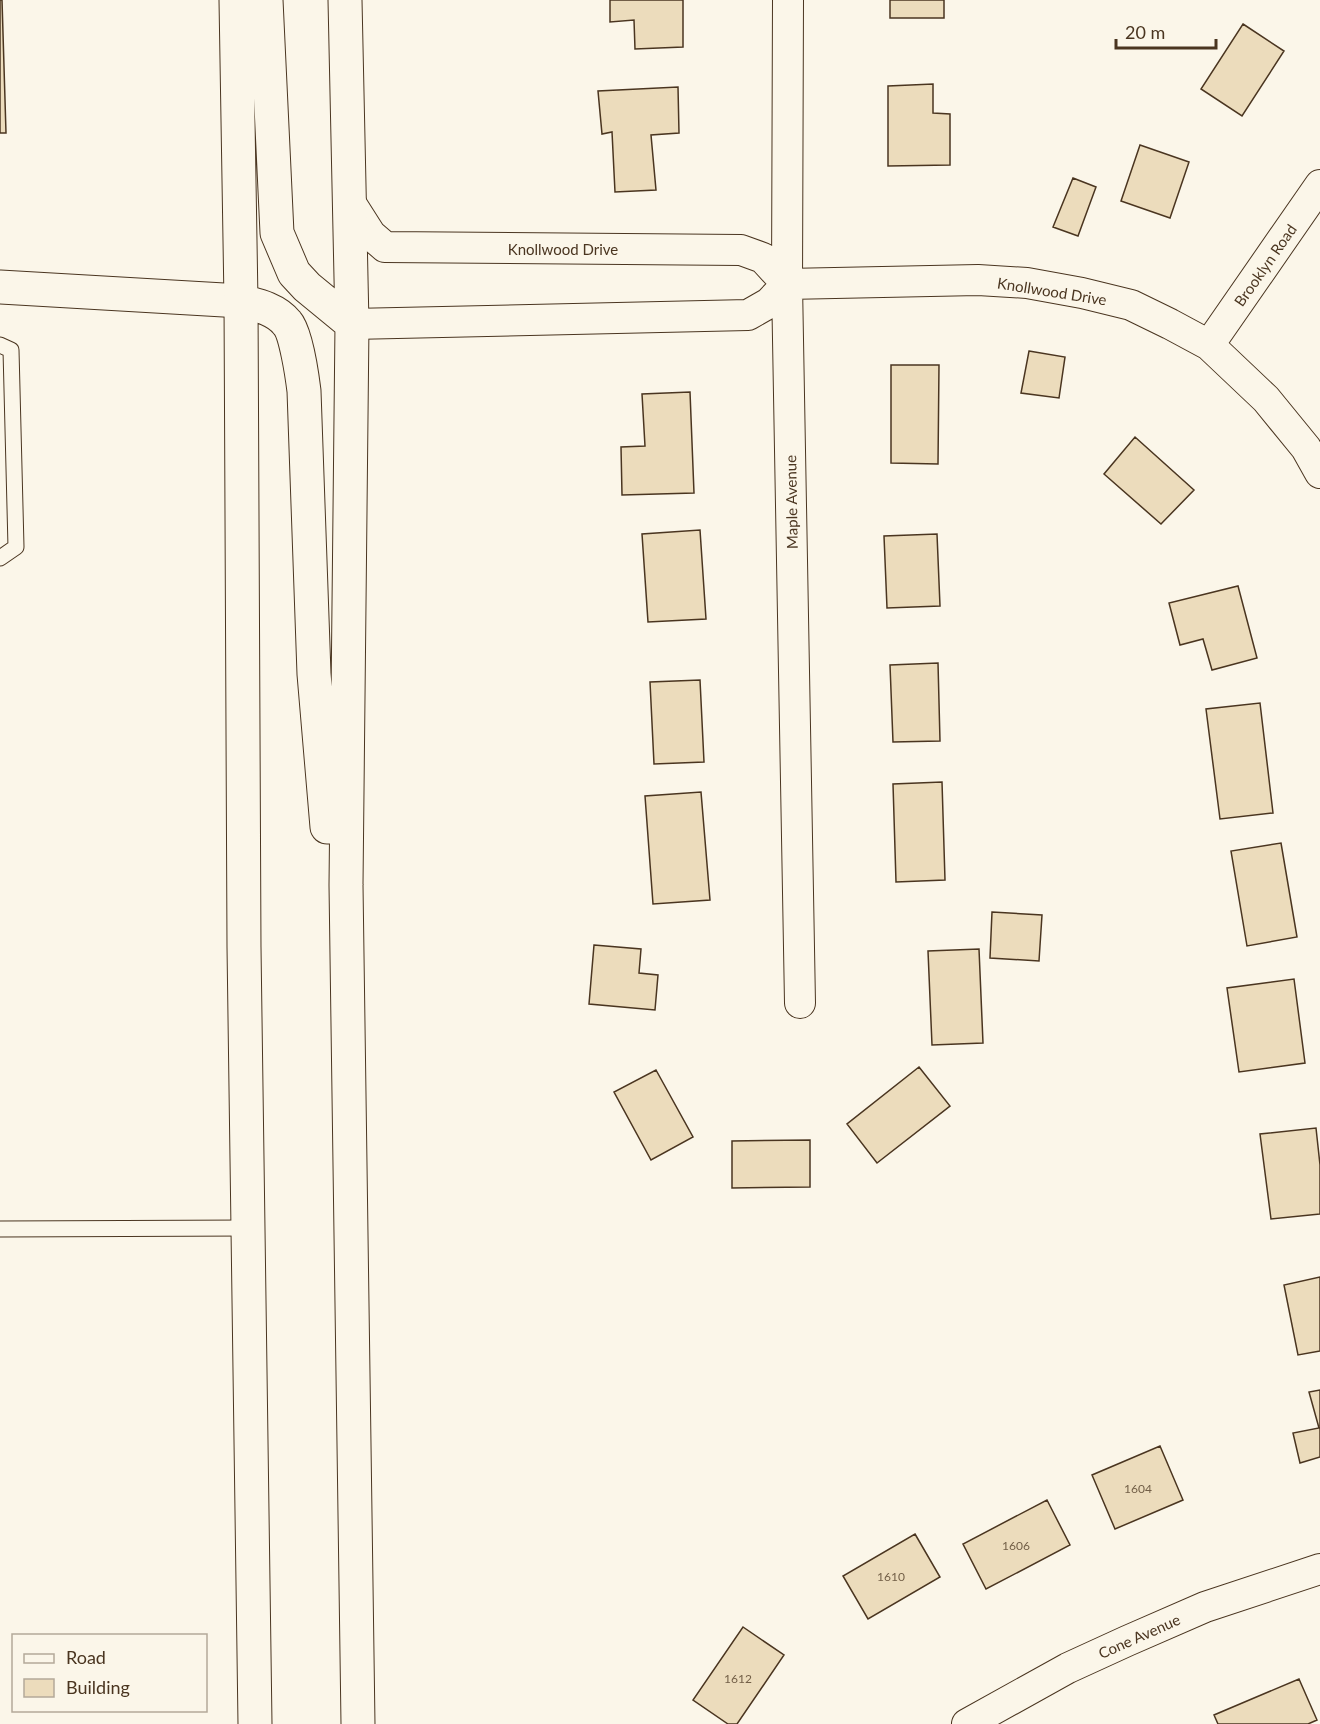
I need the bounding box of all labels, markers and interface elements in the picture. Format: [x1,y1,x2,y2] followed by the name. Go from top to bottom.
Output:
[1116,12,1216,50] scale bar
[1125,21,1165,43] text: 20 m
[1230,220,1300,310] street label: Brooklyn Road
[508,240,618,258] street label: Knollwood Drive
[996,273,1108,309] street label: Knollwood Drive
[781,455,801,549] street label: Maple Avenue
[1124,1481,1152,1496] house number: 1604
[1002,1538,1030,1553] house number: 1606
[877,1569,905,1584] house number: 1610
[1095,1610,1183,1662] street label: Cone Avenue
[12,1634,207,1712] legend
[66,1646,106,1668] text: Road
[724,1671,752,1686] house number: 1612
[66,1676,130,1698] text: Building

